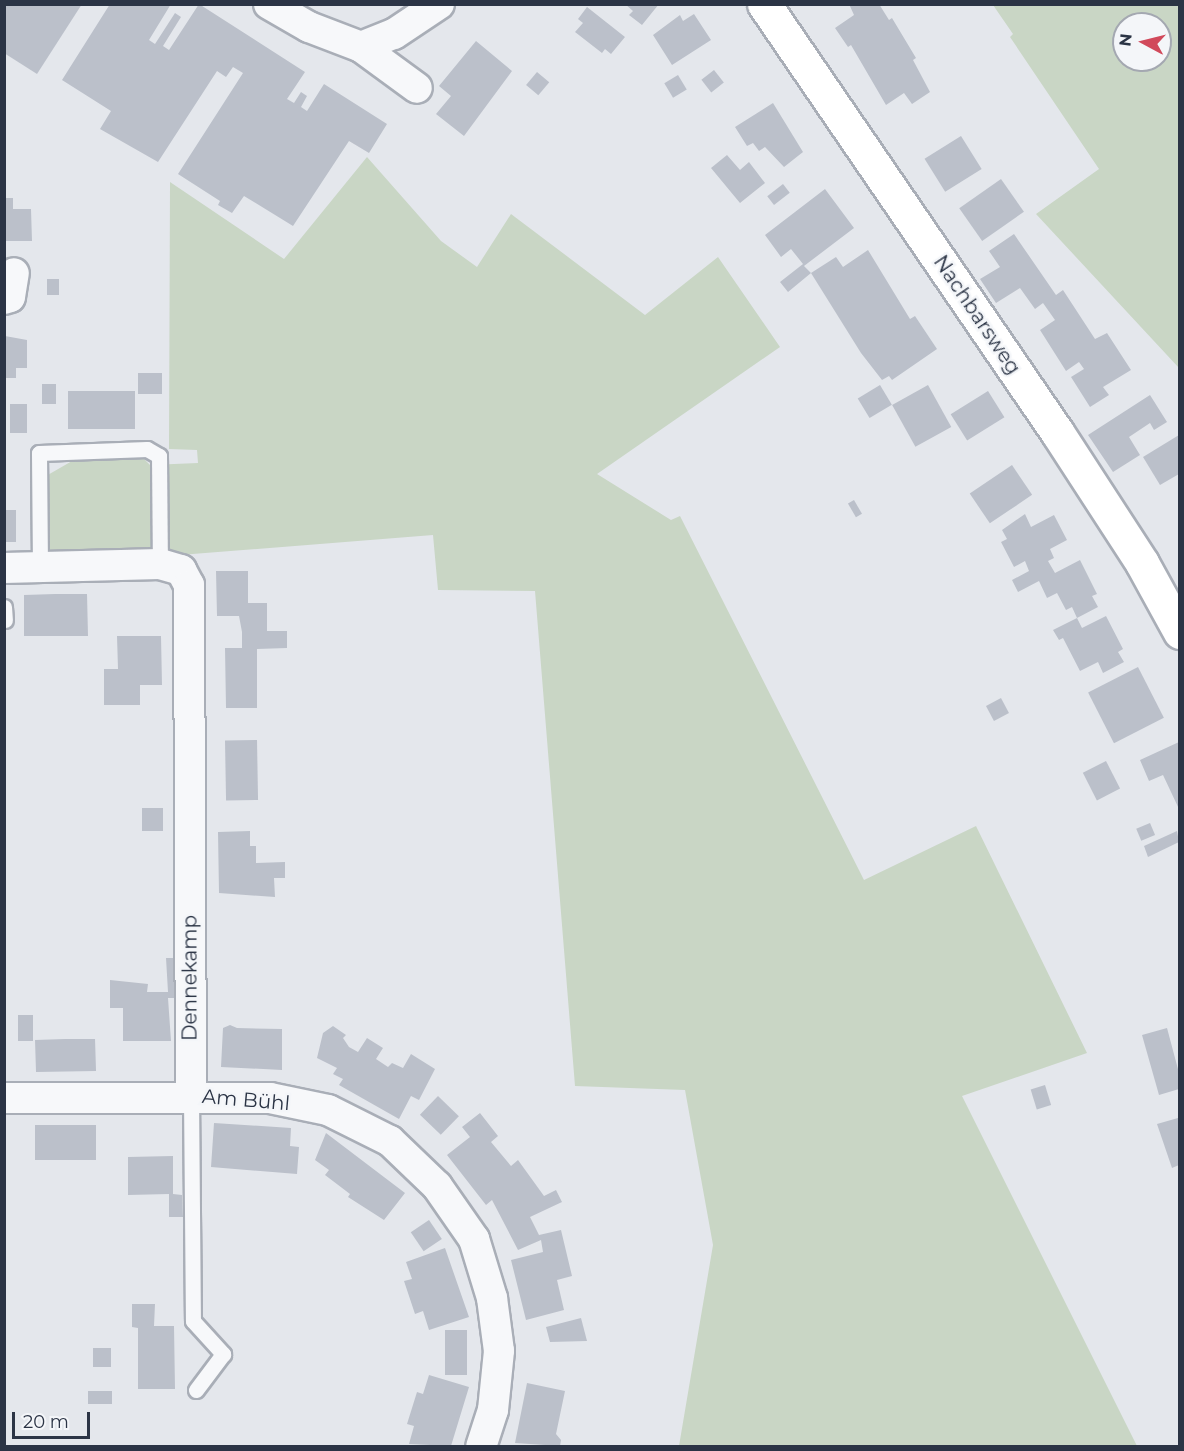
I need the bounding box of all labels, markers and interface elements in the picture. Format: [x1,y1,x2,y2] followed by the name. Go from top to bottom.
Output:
[1112,12,1172,72] north arrow
[1115,32,1136,48] text: N
[928,251,1026,379] street label: Nachbarsweg
[178,915,202,1041] street label: Dennekamp
[201,1084,291,1116] street label: Am Bühl
[15,1400,93,1438] scale bar
[23,1411,69,1433] text: 20 m

